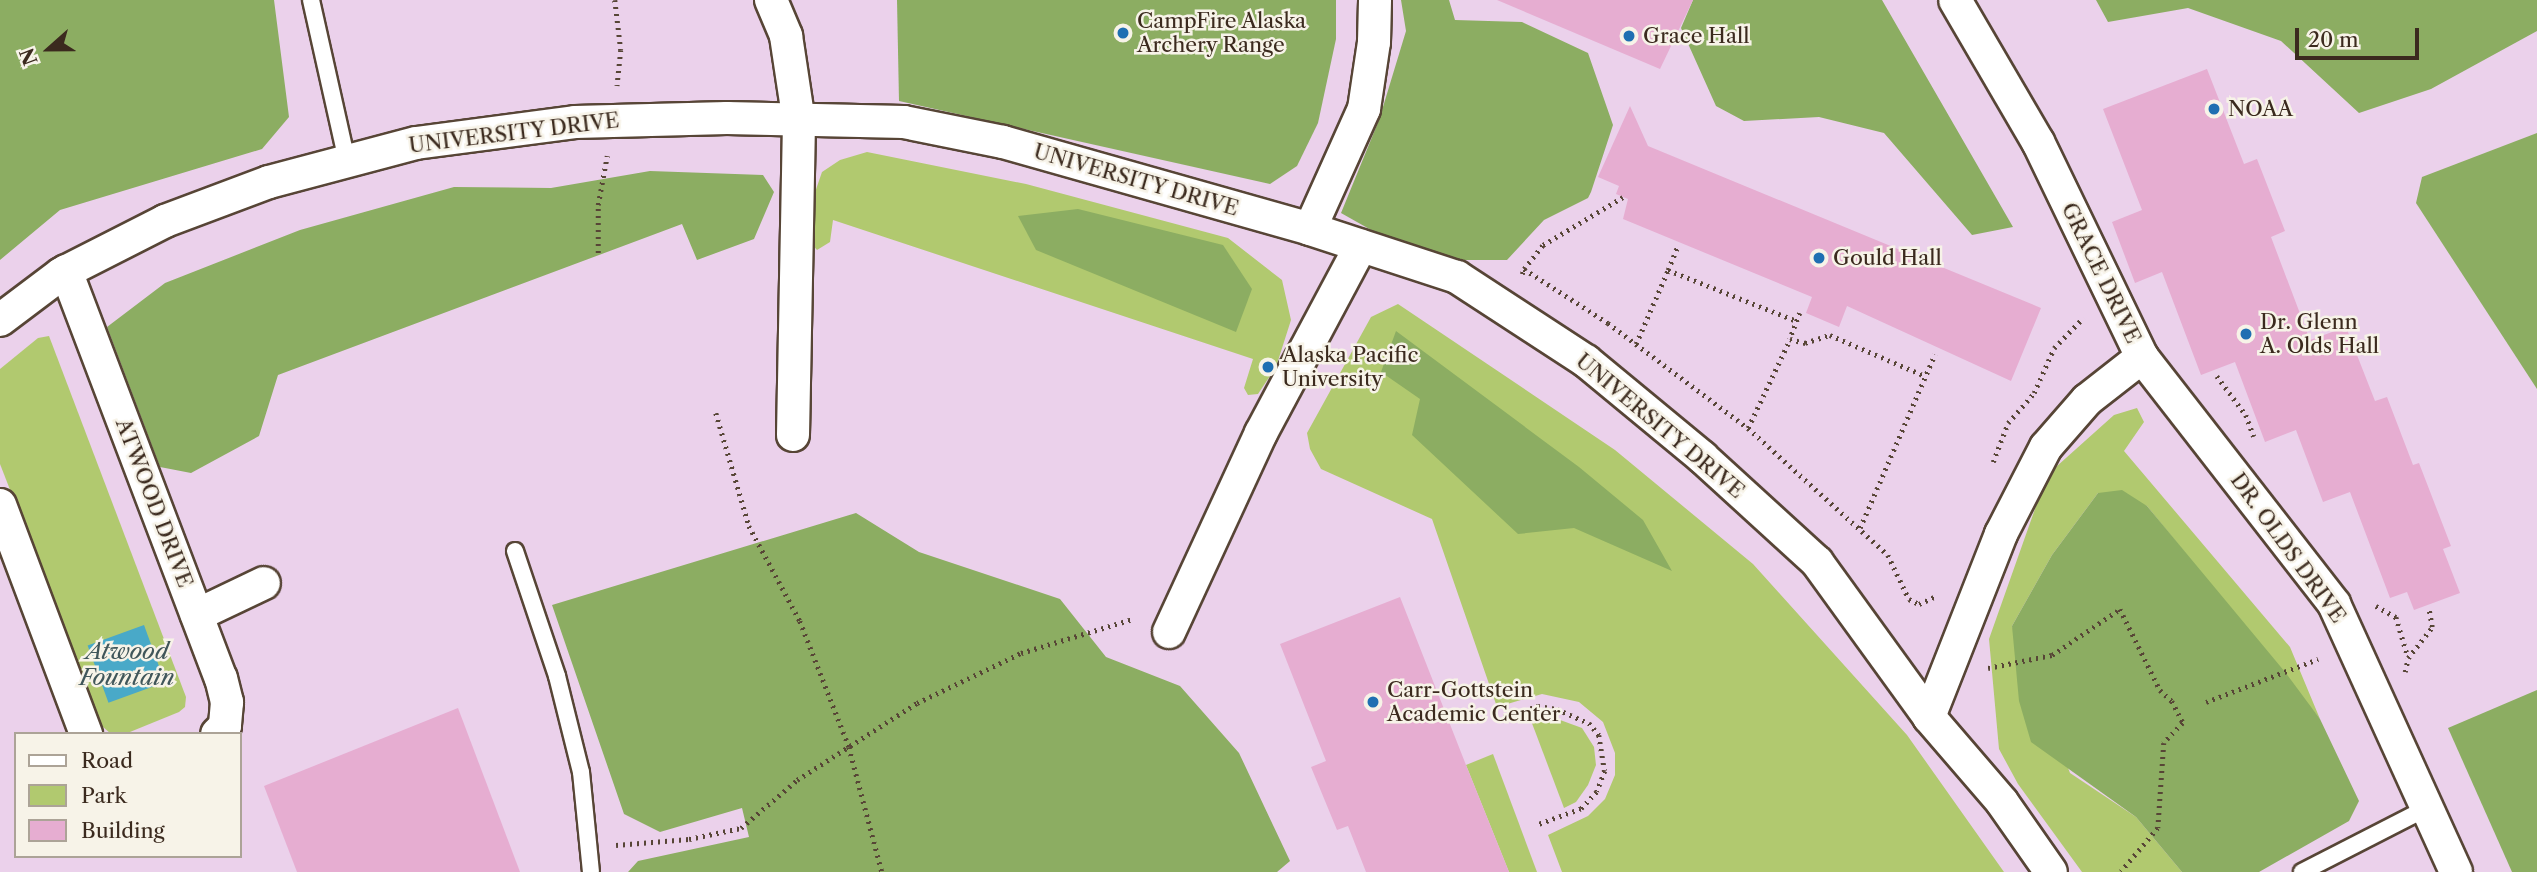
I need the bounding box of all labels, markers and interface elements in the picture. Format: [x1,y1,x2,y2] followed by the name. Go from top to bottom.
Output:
[1137,8,1307,58] place label: CampFire Alaska Archery Range
[14,14,84,84] north arrow
[2299,14,2423,58] scale bar
[1643,23,1750,49] place label: Grace Hall
[1115,25,1131,41] marker: CampFire Alaska Archery Range
[2308,27,2359,52] text: 20 m
[1621,28,1637,44] marker: Grace Hall
[15,45,43,69] text: N
[2228,96,2293,122] place label: NOAA
[2206,101,2222,117] marker: NOAA
[407,108,621,158] street label: UNIVERSITY DRIVE
[1030,139,1242,221] street label: UNIVERSITY DRIVE
[2056,199,2146,347] street label: GRACE DRIVE
[1833,245,1942,271] place label: Gould Hall
[1811,250,1827,266] marker: Gould Hall
[2260,309,2379,359] place label: Dr. Glenn A. Olds Hall
[2238,326,2254,342] marker: Dr. Glenn A. Olds Hall
[1282,342,1419,392] place label: Alaska Pacific University
[1570,348,1750,504] street label: UNIVERSITY DRIVE
[1260,359,1276,375] marker: Alaska Pacific University
[110,415,198,591] street label: ATWOOD DRIVE
[2225,468,2351,628] street label: DR. OLDS DRIVE
[79,637,175,691] water label: Atwood Fountain
[1387,677,1561,727] place label: Carr-Gottstein Academic Center
[1365,694,1381,710] marker: Carr-Gottstein Academic Center
[14,732,242,858] legend
[81,748,133,773] text: Road
[81,783,127,808] text: Park
[81,818,165,843] text: Building

